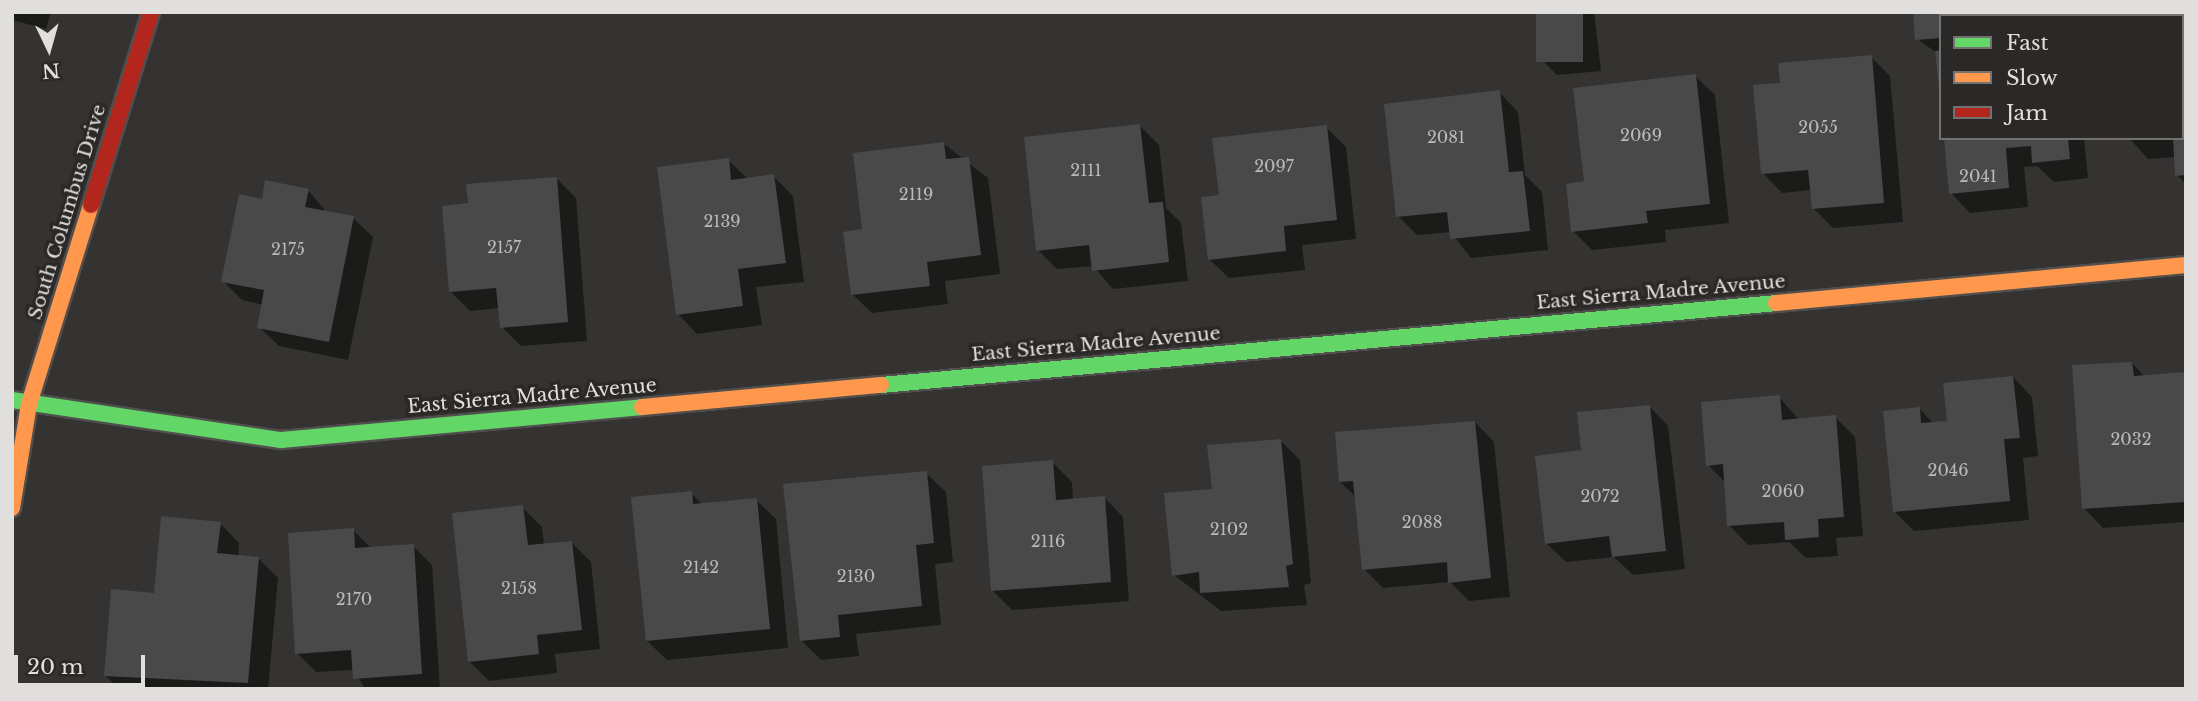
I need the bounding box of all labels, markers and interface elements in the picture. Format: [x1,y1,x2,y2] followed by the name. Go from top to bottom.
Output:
[14,14,84,84] north arrow
[1939,14,2184,140] legend
[2006,30,2048,56] text: Fast
[41,58,61,83] text: N
[2006,65,2058,91] text: Slow
[2006,100,2048,126] text: Jam
[23,102,111,322] street label: South Columbus Drive
[1798,117,1838,137] house number: 2055
[1620,125,1662,145] house number: 2069
[1427,127,1465,147] house number: 2081
[1254,156,1294,176] house number: 2097
[1070,160,1102,180] house number: 2111
[1959,166,1997,186] house number: 2041
[899,184,933,204] house number: 2119
[703,211,741,231] house number: 2139
[487,237,521,257] house number: 2157
[271,239,305,259] house number: 2175
[1535,270,1787,314] street label: East Sierra Madre Avenue
[970,322,1222,366] street label: East Sierra Madre Avenue
[406,374,658,418] street label: East Sierra Madre Avenue
[2111,429,2151,449] house number: 2032
[1928,460,1968,480] house number: 2046
[1762,481,1804,501] house number: 2060
[1580,486,1620,506] house number: 2072
[1402,512,1442,532] house number: 2088
[1210,519,1248,539] house number: 2102
[1031,531,1065,551] house number: 2116
[683,557,719,577] house number: 2142
[837,566,875,586] house number: 2130
[501,578,537,598] house number: 2158
[336,589,372,609] house number: 2170
[18,642,149,686] scale bar
[27,654,84,680] text: 20 m

